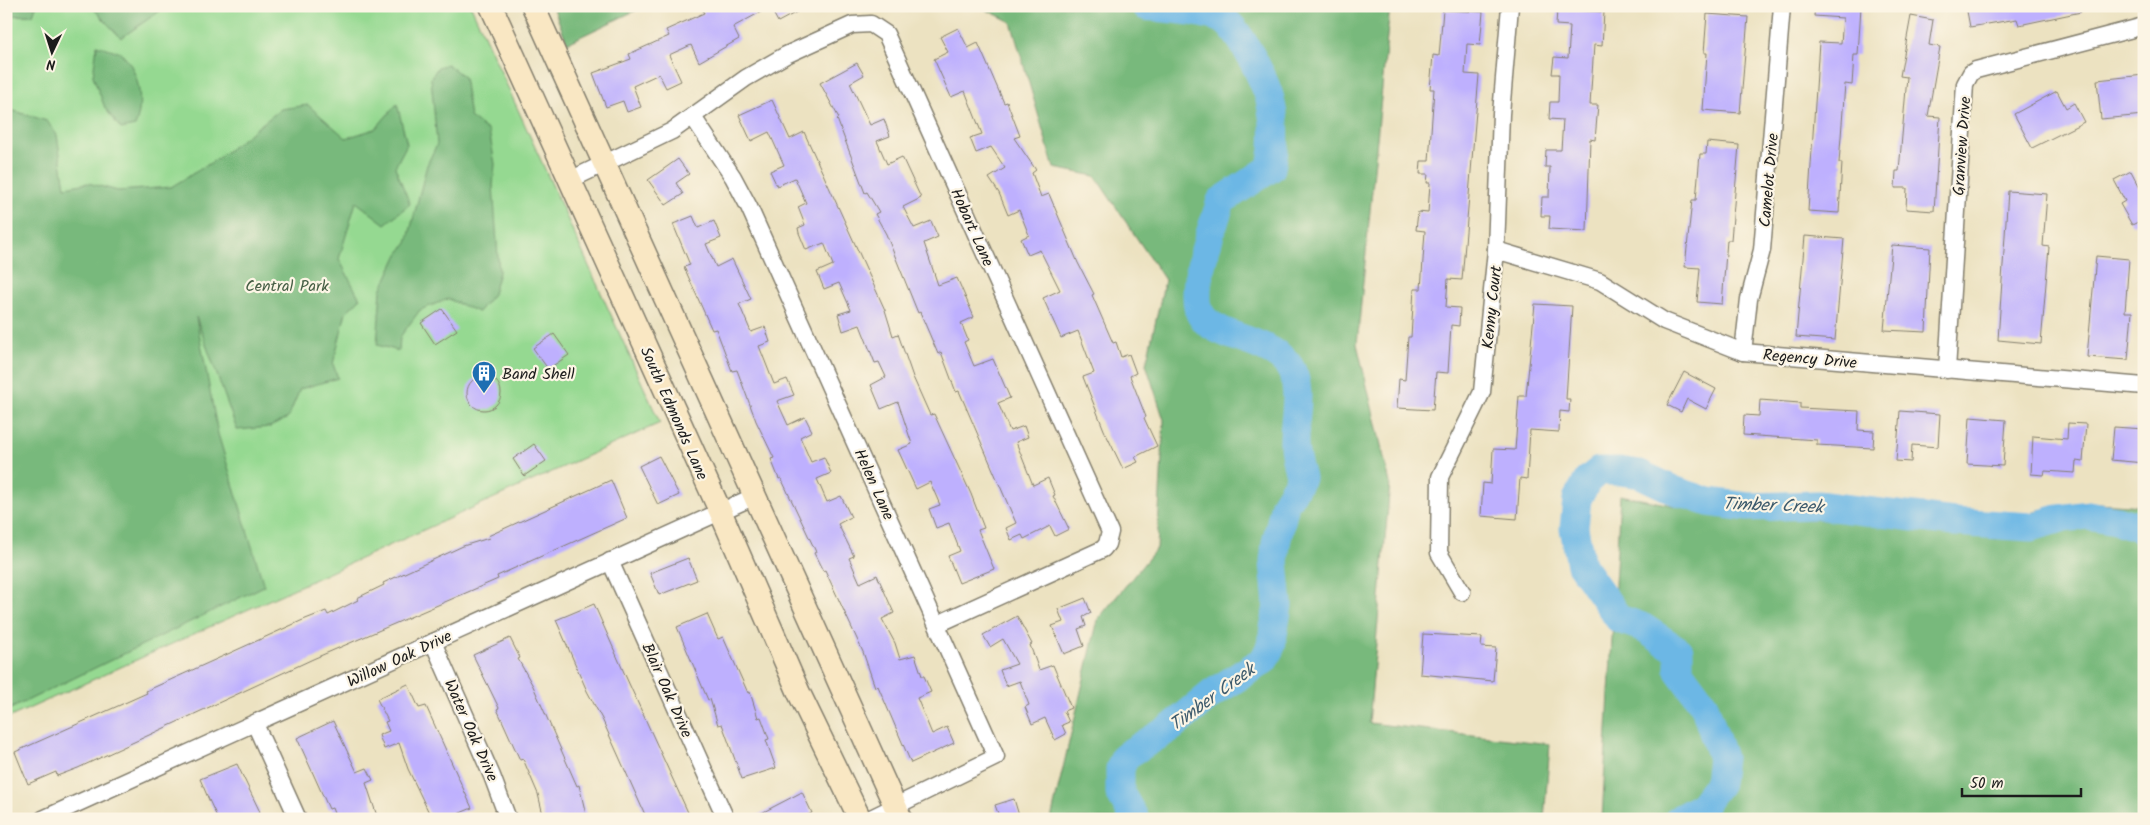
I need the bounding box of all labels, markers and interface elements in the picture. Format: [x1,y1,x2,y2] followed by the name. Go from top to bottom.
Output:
[28,28,78,78] north arrow
[46,53,56,75] text: N
[1947,96,1978,197] street label: Granview Drive
[1753,132,1786,228] street label: Camelot Drive
[943,184,1000,271] street label: Hobart Lane
[1476,263,1509,350] street label: Kenny Court
[245,274,329,299] park label: Central Park
[633,343,714,484] street label: South Edmonds Lane
[1762,343,1858,376] street label: Regency Drive
[471,360,497,394] building icon: Band Shell
[502,362,575,387] place label: Band Shell
[847,445,900,524] street label: Helen Lane
[1722,490,1826,523] water label: Timber Creek
[343,624,456,695] street label: Willow Oak Drive
[635,639,699,742] street label: Blair Oak Drive
[1164,655,1264,739] water label: Timber Creek
[437,675,504,786] street label: Water Oak Drive
[1962,765,2081,797] scale bar
[1970,772,2004,796] text: 50 m

